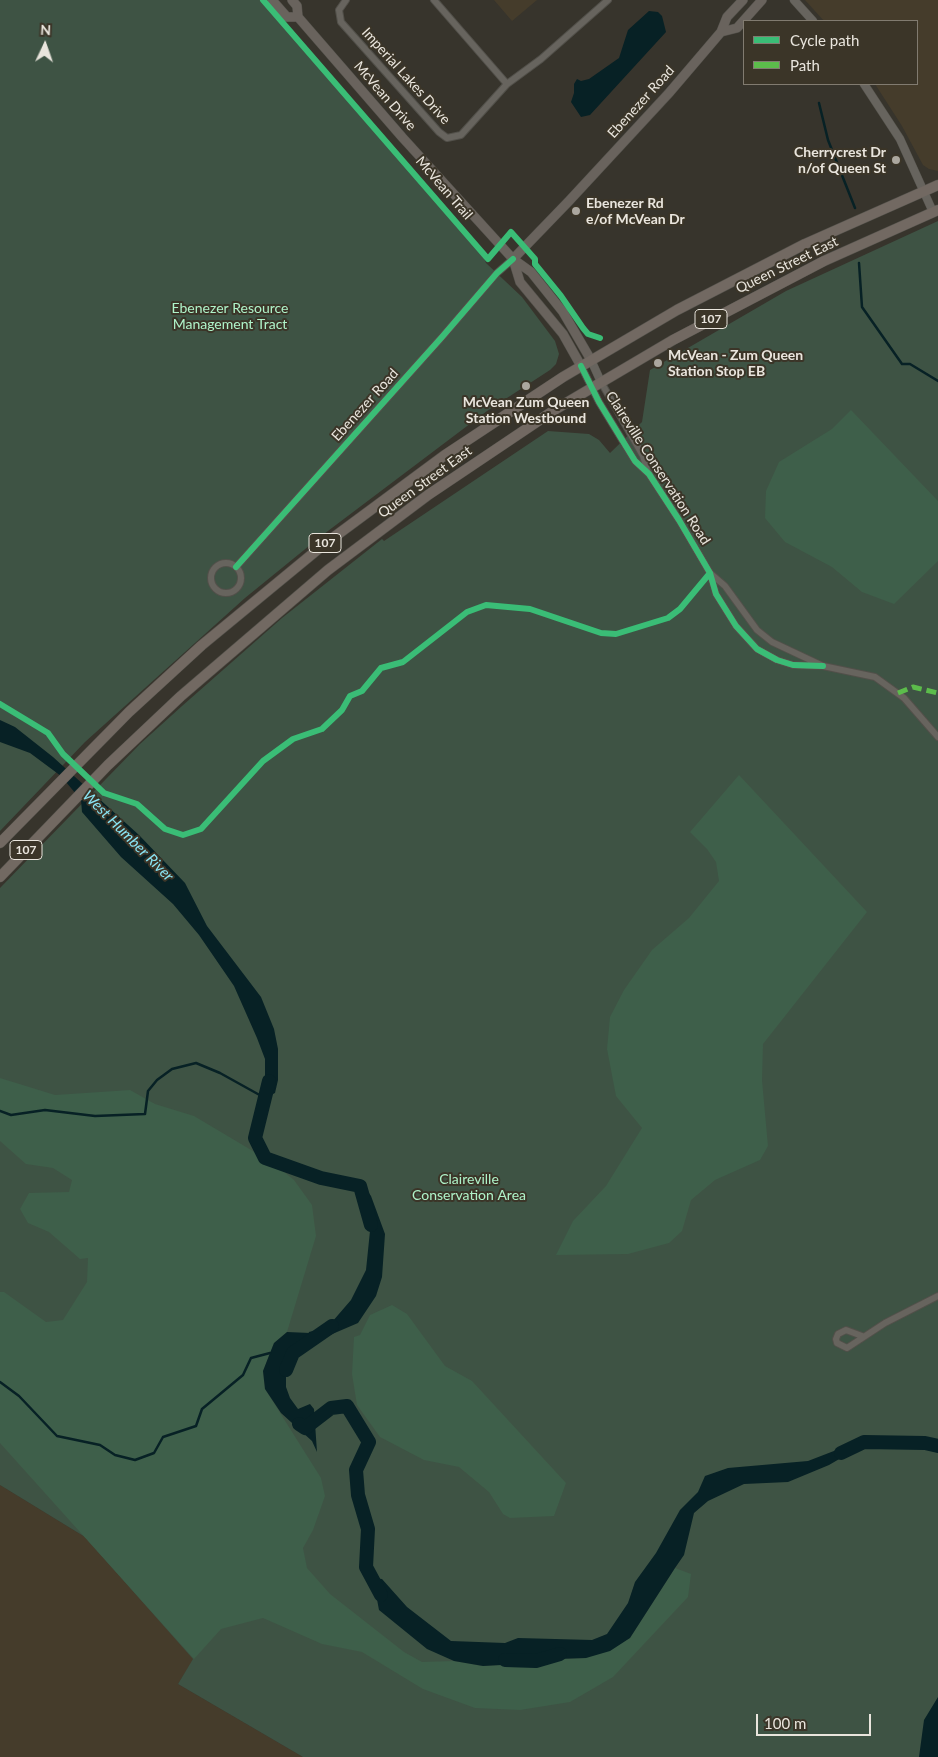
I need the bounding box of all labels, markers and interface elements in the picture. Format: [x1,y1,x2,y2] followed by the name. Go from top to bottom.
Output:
[20,20,70,70] north arrow
[743,20,918,85] legend
[40,21,52,38] text: N
[358,24,454,128] street label: Imperial Lakes Drive
[790,31,859,49] text: Cycle path
[790,56,820,74] text: Path
[350,58,420,134] street label: McVean Drive
[604,62,678,142] street label: Ebenezer Road
[794,144,886,176] place label: Cherrycrest Dr n/of Queen St
[412,153,476,223] street label: McVean Trail
[890,154,902,166] marker: Cherrycrest Dr n/of Queen St
[586,195,685,228] place label: Ebenezer Rd e/of McVean Dr
[570,205,582,217] marker: Ebenezer Rd e/of McVean Dr
[733,233,841,297] street label: Queen Street East
[172,300,288,332] park label: Ebenezer Resource Management Tract
[695,310,727,328] road number: 107
[668,347,803,380] place label: McVean - Zum Queen Station Stop EB
[652,357,664,369] marker: McVean - Zum Queen Station Stop EB
[328,365,402,445] street label: Ebenezer Road
[520,380,532,392] marker: McVean Zum Queen Station Westbound
[602,388,714,548] street label: Claireville Conservation Road
[463,394,589,427] place label: McVean Zum Queen Station Westbound
[375,442,475,522] street label: Queen Street East
[309,534,341,552] road number: 107
[79,787,177,885] water label: West Humber River
[10,840,42,860] road number: 107
[412,1171,526,1204] park label: Claireville Conservation Area
[758,1704,873,1736] scale bar
[764,1714,806,1732] text: 100 m

